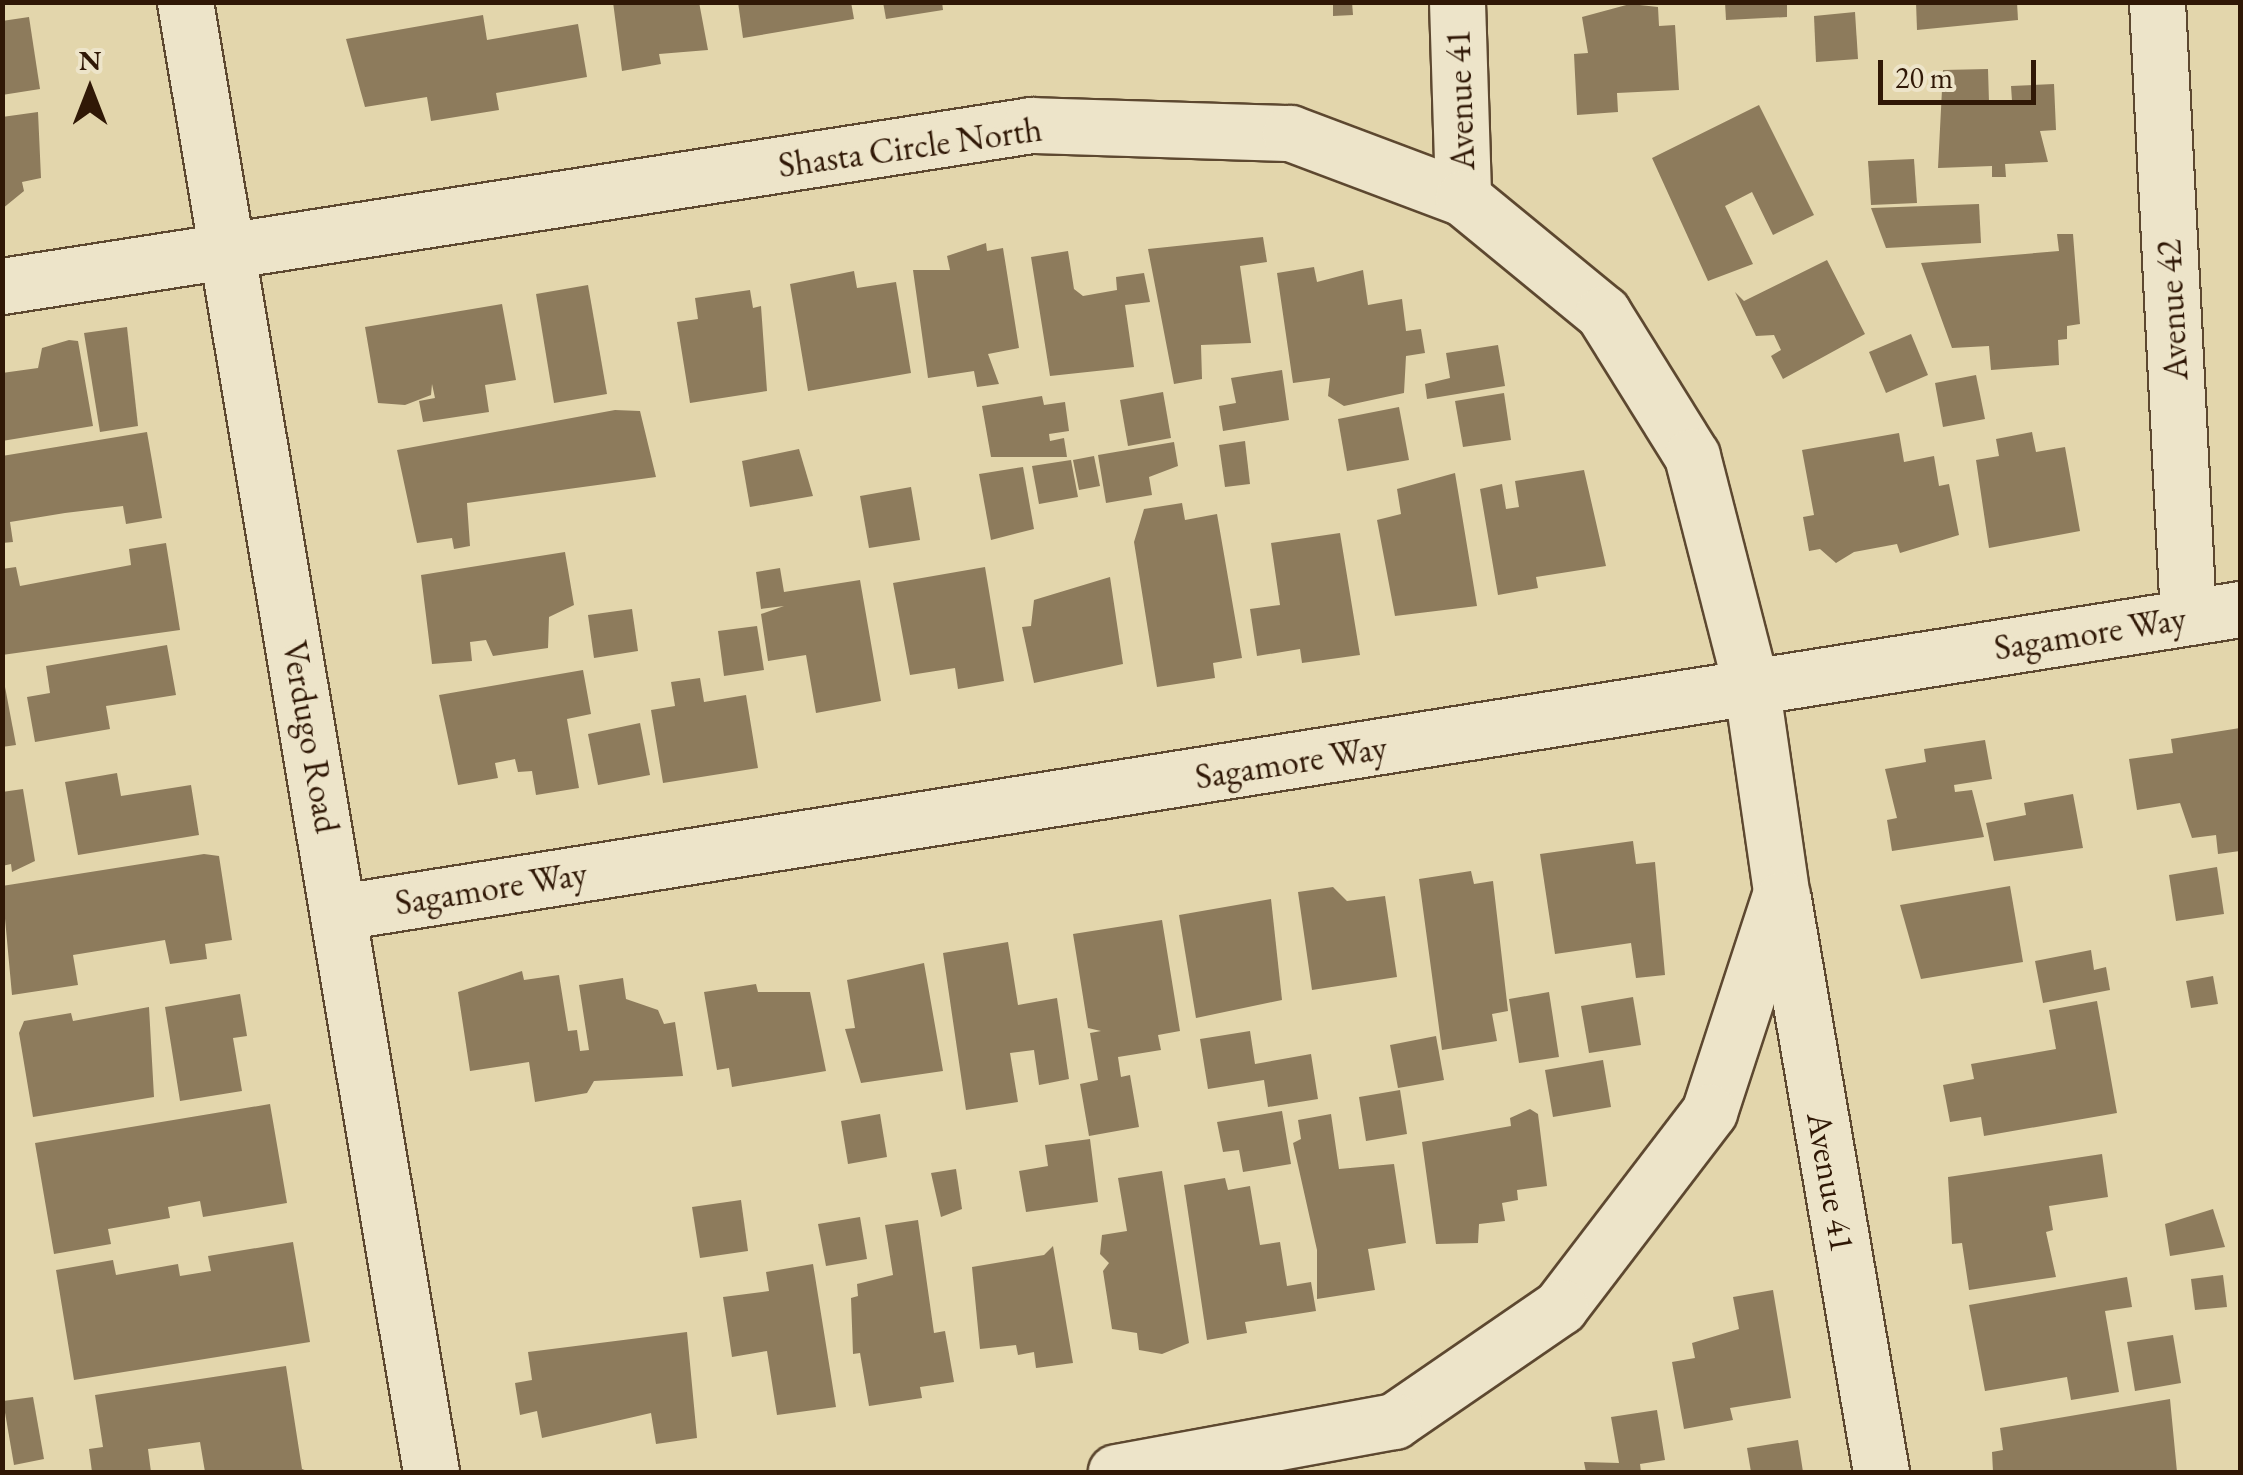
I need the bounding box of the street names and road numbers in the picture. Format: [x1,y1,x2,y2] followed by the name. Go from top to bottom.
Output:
[1437,29,1483,171] street label: Avenue 41
[776,108,1044,186] street label: Shasta Circle North
[2147,238,2197,382] street label: Avenue 42
[1991,597,2189,669] street label: Sagamore Way
[273,638,349,836] street label: Verdugo Road
[1192,726,1390,798] street label: Sagamore Way
[392,852,590,924] street label: Sagamore Way
[1798,1109,1864,1255] street label: Avenue 41

